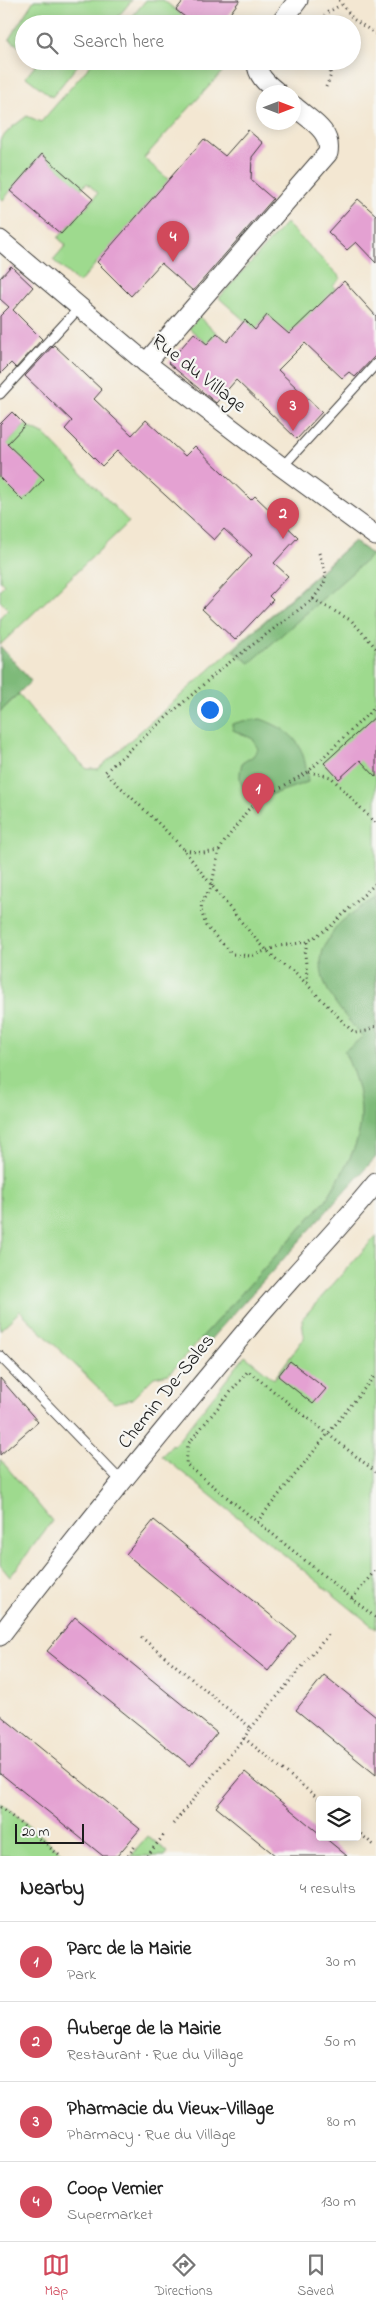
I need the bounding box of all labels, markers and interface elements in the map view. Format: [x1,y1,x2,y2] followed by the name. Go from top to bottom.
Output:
[15,15,361,70] search box
[33,29,61,57] icon: search
[73,29,164,56] text: Search here
[256,85,301,130] north arrow
[157,221,189,262] pin: 4
[144,328,252,421] street label: Rue du Village
[277,390,309,431] pin: 3
[267,498,299,539] pin: 2
[197,697,223,723] your location
[242,773,274,814] pin: 1
[111,1328,223,1456] street label: Chemin De-Sales
[316,1796,361,1841] map controls
[316,1796,361,1841] button: layers
[15,1821,84,1844] scale bar
[22,1822,49,1843] text: 20 m
[20,1874,84,1904] text: Nearby
[300,1877,356,1901] text: 4 results
[67,1936,191,1963] text: Parc de la Mairie
[33,1950,39,1974] text: 1
[326,1950,356,1974] text: 30 m
[67,1963,96,1987] text: Park
[67,2016,221,2043] text: Auberge de la Mairie
[32,2030,40,2054] text: 2
[324,2030,356,2054] text: 50 m
[67,2043,243,2067] text: Restaurant · Rue du Village
[67,2096,274,2123] text: Pharmacie du Vieux-Village
[33,2110,39,2134] text: 3
[327,2110,356,2134] text: 80 m
[67,2123,236,2147] text: Pharmacy · Rue du Village
[67,2176,163,2203] text: Coop Vernier
[33,2190,39,2214] text: 4
[321,2190,356,2214] text: 130 m
[67,2203,153,2227] text: Supermarket
[42,2251,70,2302] tab: Map
[155,2251,213,2302] tab: Directions
[297,2251,334,2302] tab: Saved

